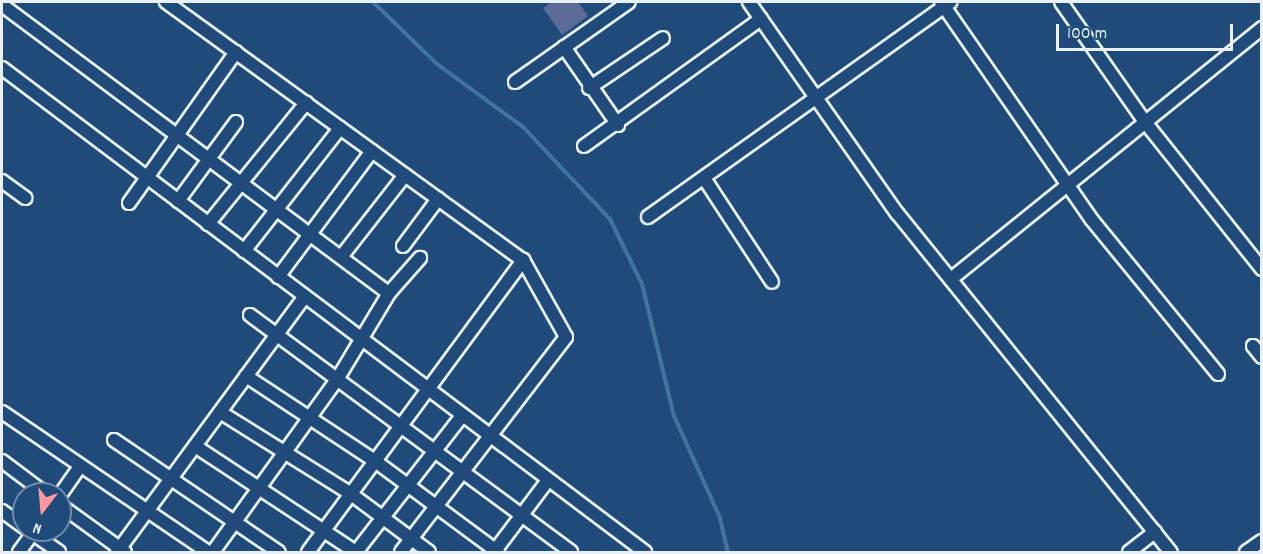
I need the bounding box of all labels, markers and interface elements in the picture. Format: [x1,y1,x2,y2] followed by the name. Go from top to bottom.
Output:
[1059,12,1236,50] scale bar
[1067,22,1107,47] text: 100 m
[12,482,72,542] north arrow
[30,516,44,540] text: N

